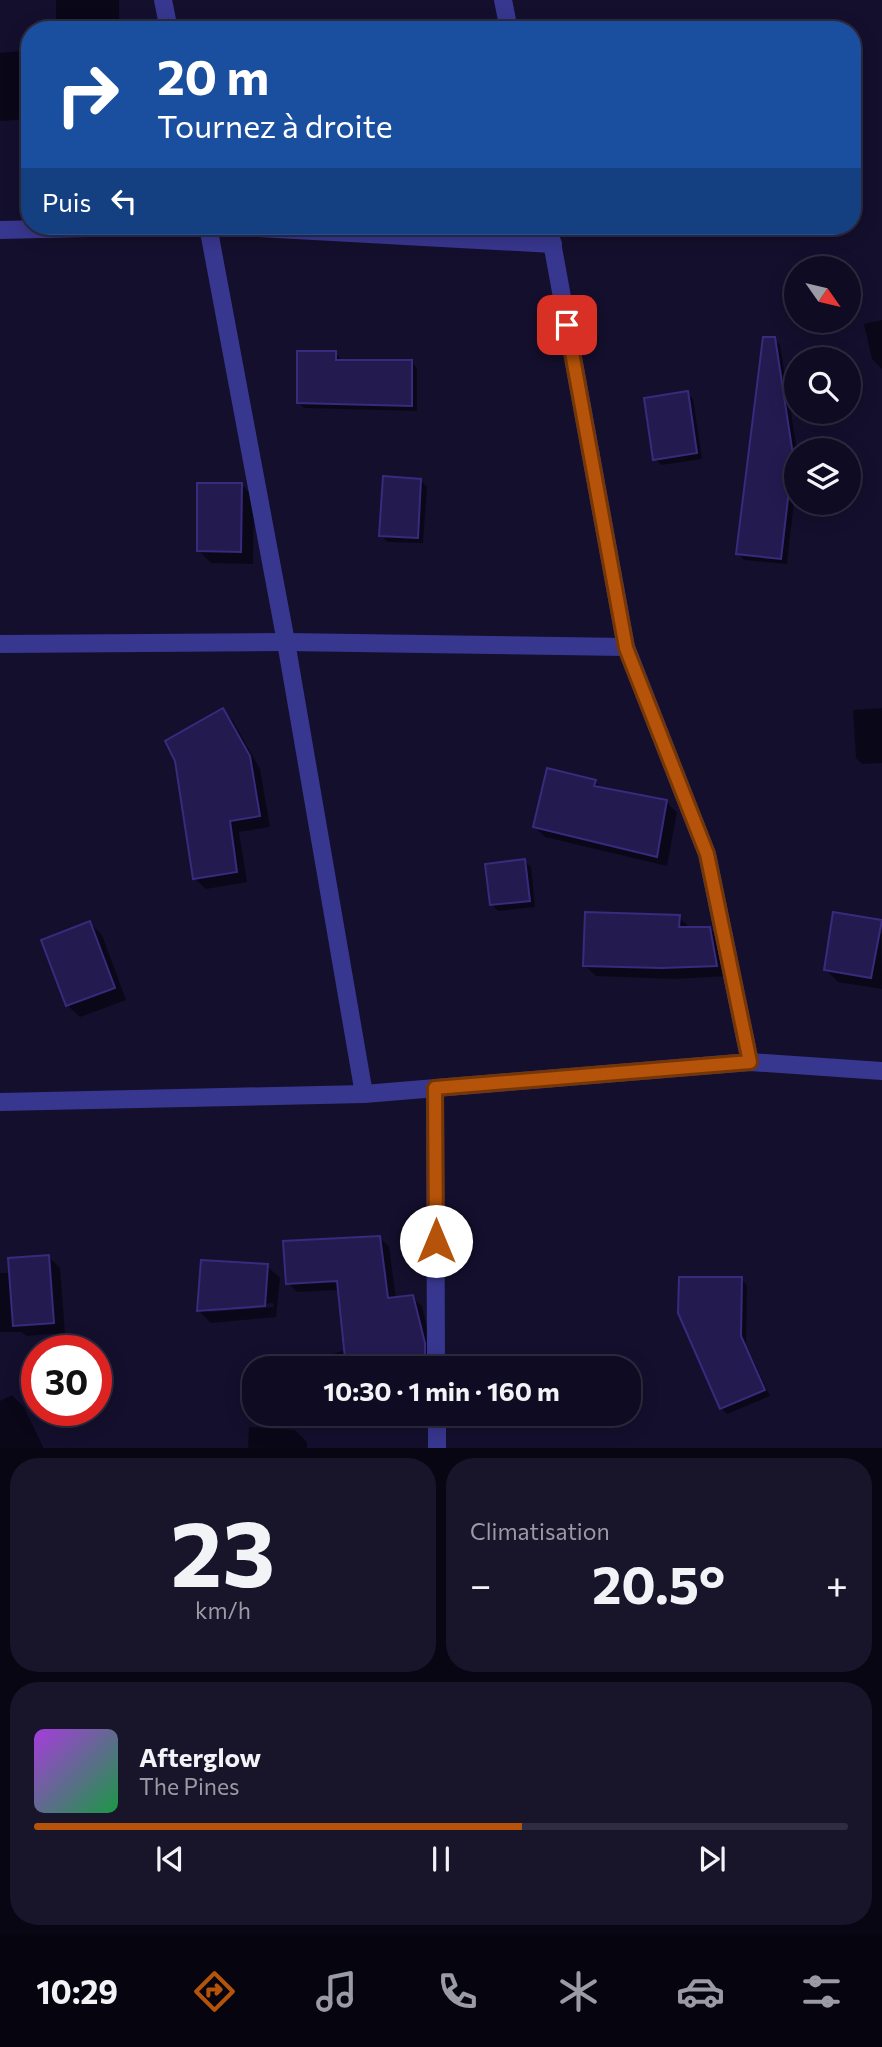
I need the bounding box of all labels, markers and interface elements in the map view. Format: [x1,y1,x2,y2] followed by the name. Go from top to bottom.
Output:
[157,45,269,105] text: 20 m
[42,49,133,140] icon: right
[157,105,393,145] text: Tournez à droite
[105,182,143,220] icon: left
[42,186,91,217] text: Puis
[784,256,861,332] north arrow
[784,256,861,515] map controls
[537,295,597,355] pin
[548,306,586,344] icon: arrive
[784,347,861,424] button: search
[784,438,861,515] button: layers
[399,1204,473,1278] position arrow
[21,1335,112,1426] speed limit sign: 30
[323,1375,560,1406] text: 10:30 · 1 min · 160 m
[171,1494,275,1606] text: 23
[470,1517,610,1545] text: Climatisation
[592,1551,725,1615] text: 20.5°
[470,1560,492,1607] text: −
[826,1560,848,1607] text: +
[195,1596,251,1624] text: km/h
[139,1741,261,1772] text: Afterglow
[139,1772,240,1800] text: The Pines
[151,1840,189,1878] icon: previous
[422,1840,460,1878] icon: pause
[693,1840,731,1878] icon: next
[190,1967,239,2016] icon: directions
[312,1967,361,2016] icon: music
[433,1967,482,2016] icon: phone
[554,1967,603,2016] icon: climate
[676,1967,725,2016] icon: car
[797,1967,846,2016] icon: filters
[36,1971,118,2011] text: 10:29

